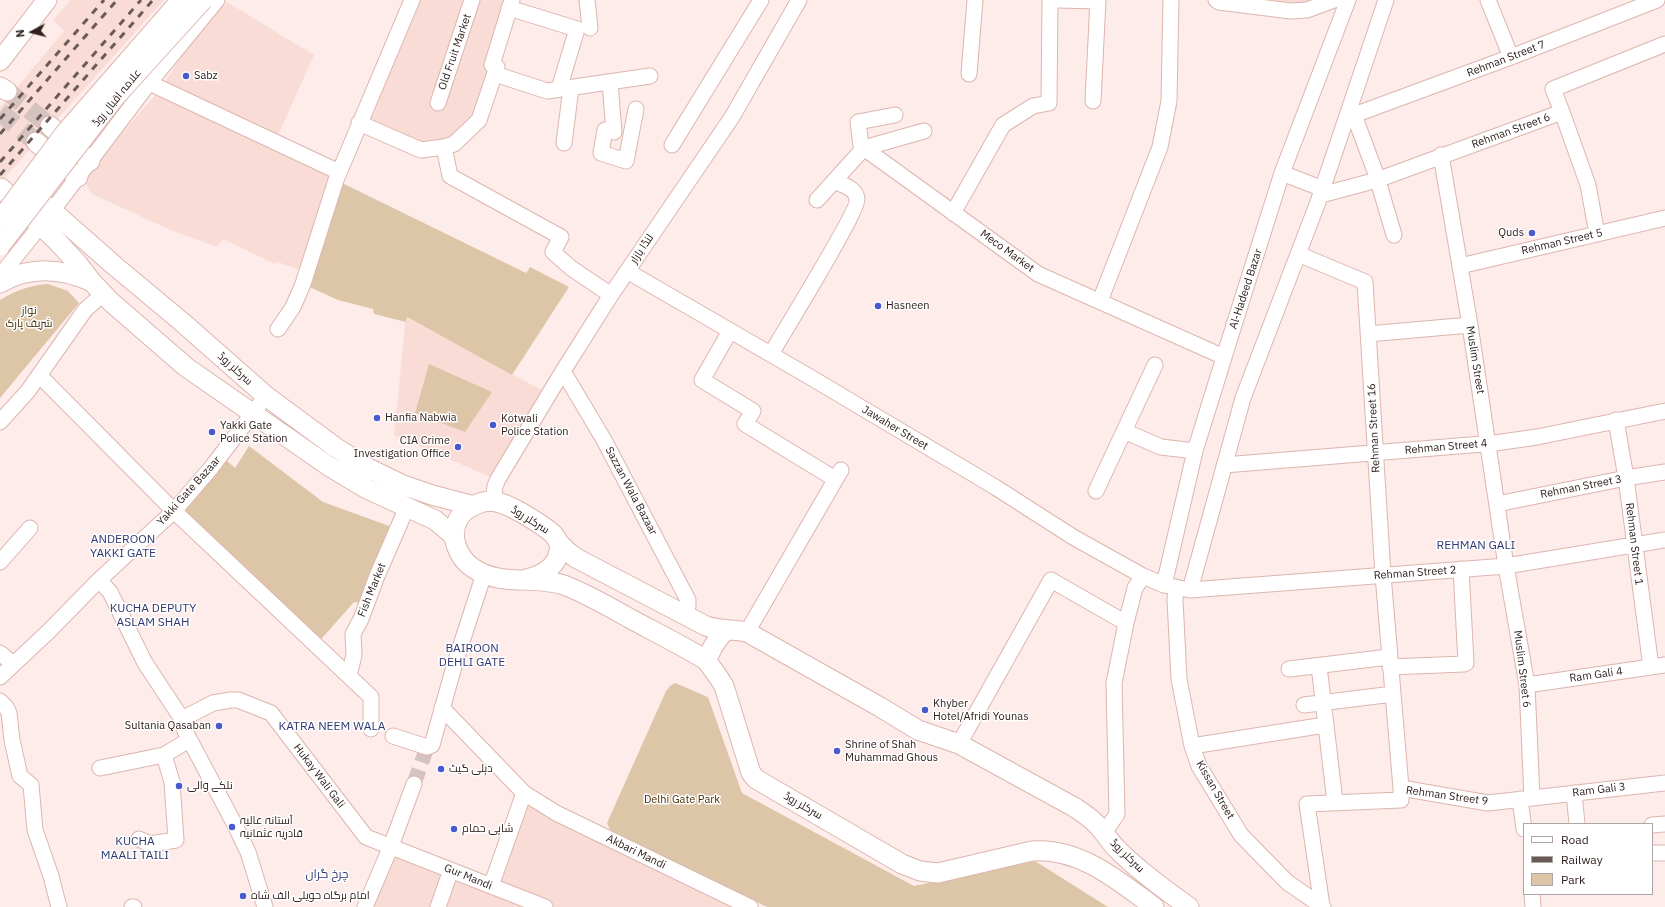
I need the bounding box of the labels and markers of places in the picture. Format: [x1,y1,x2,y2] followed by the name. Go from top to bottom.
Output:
[194,69,218,83] place label: Sabz
[181,71,191,81] marker: Sabz
[1498,226,1524,240] place label: Quds
[1527,228,1537,238] marker: Quds
[886,299,930,313] place label: Hasneen
[873,301,883,311] marker: Hasneen
[385,411,457,425] place label: Hanfia Nabwia
[501,412,569,438] place label: Kotwali Police Station
[372,413,382,423] marker: Hanfia Nabwia
[220,419,288,445] place label: Yakki Gate Police Station
[488,420,498,430] marker: Kotwali Police Station
[207,427,217,437] marker: Yakki Gate Police Station
[354,434,450,460] place label: CIA Crime Investigation Office
[453,442,463,452] marker: CIA Crime Investigation Office
[933,697,1028,723] place label: Khyber Hotel/Afridi Younas
[920,705,930,715] marker: Khyber Hotel/Afridi Younas
[125,719,211,733] place label: Sultania Qasaban
[214,721,224,731] marker: Sultania Qasaban
[845,738,938,764] place label: Shrine of Shah Muhammad Ghous
[832,746,842,756] marker: Shrine of Shah Muhammad Ghous
[449,762,493,776] place label: دہلی گیٹ
[436,764,446,774] marker: دہلی گیٹ
[187,779,233,793] place label: نلکے والی
[174,781,184,791] marker: نلکے والی
[240,814,303,840] place label: آستانہ عالیہ قادریہ عثمانیہ
[227,822,237,832] marker: آستانہ عالیہ قادریہ عثمانیہ
[462,822,513,836] place label: شاہی حمام
[449,824,459,834] marker: شاہی حمام
[251,889,370,903] place label: امام برگاہ حویلی الف شاہ
[238,891,248,901] marker: امام برگاہ حویلی الف شاہ

